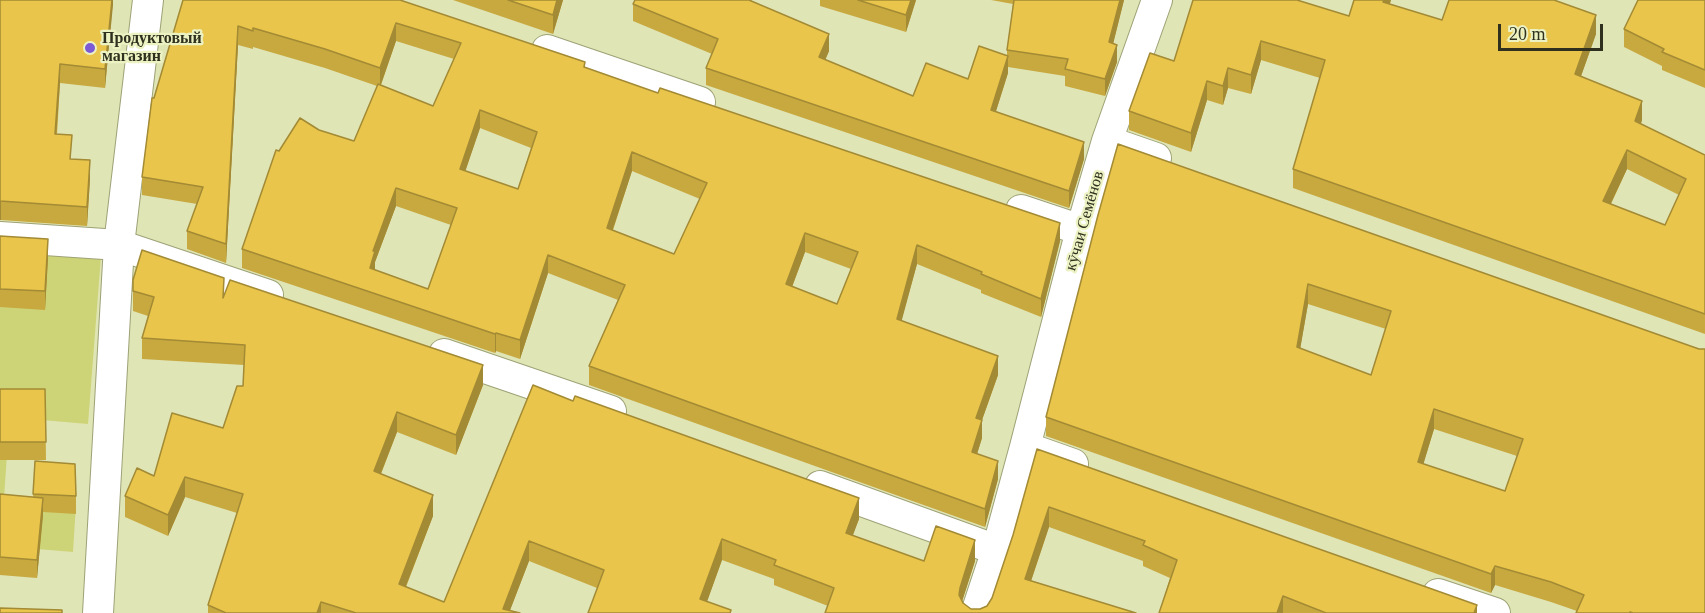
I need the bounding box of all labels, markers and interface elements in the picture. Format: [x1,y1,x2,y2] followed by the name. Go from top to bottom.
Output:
[1501,12,1606,50] scale bar
[1509,24,1546,44] text: 20 m
[102,29,202,67] place label: Продуктовый магазин
[83,41,97,55] marker: Продуктовый магазин
[1062,169,1108,273] street label: кӯчаи Семёнов

